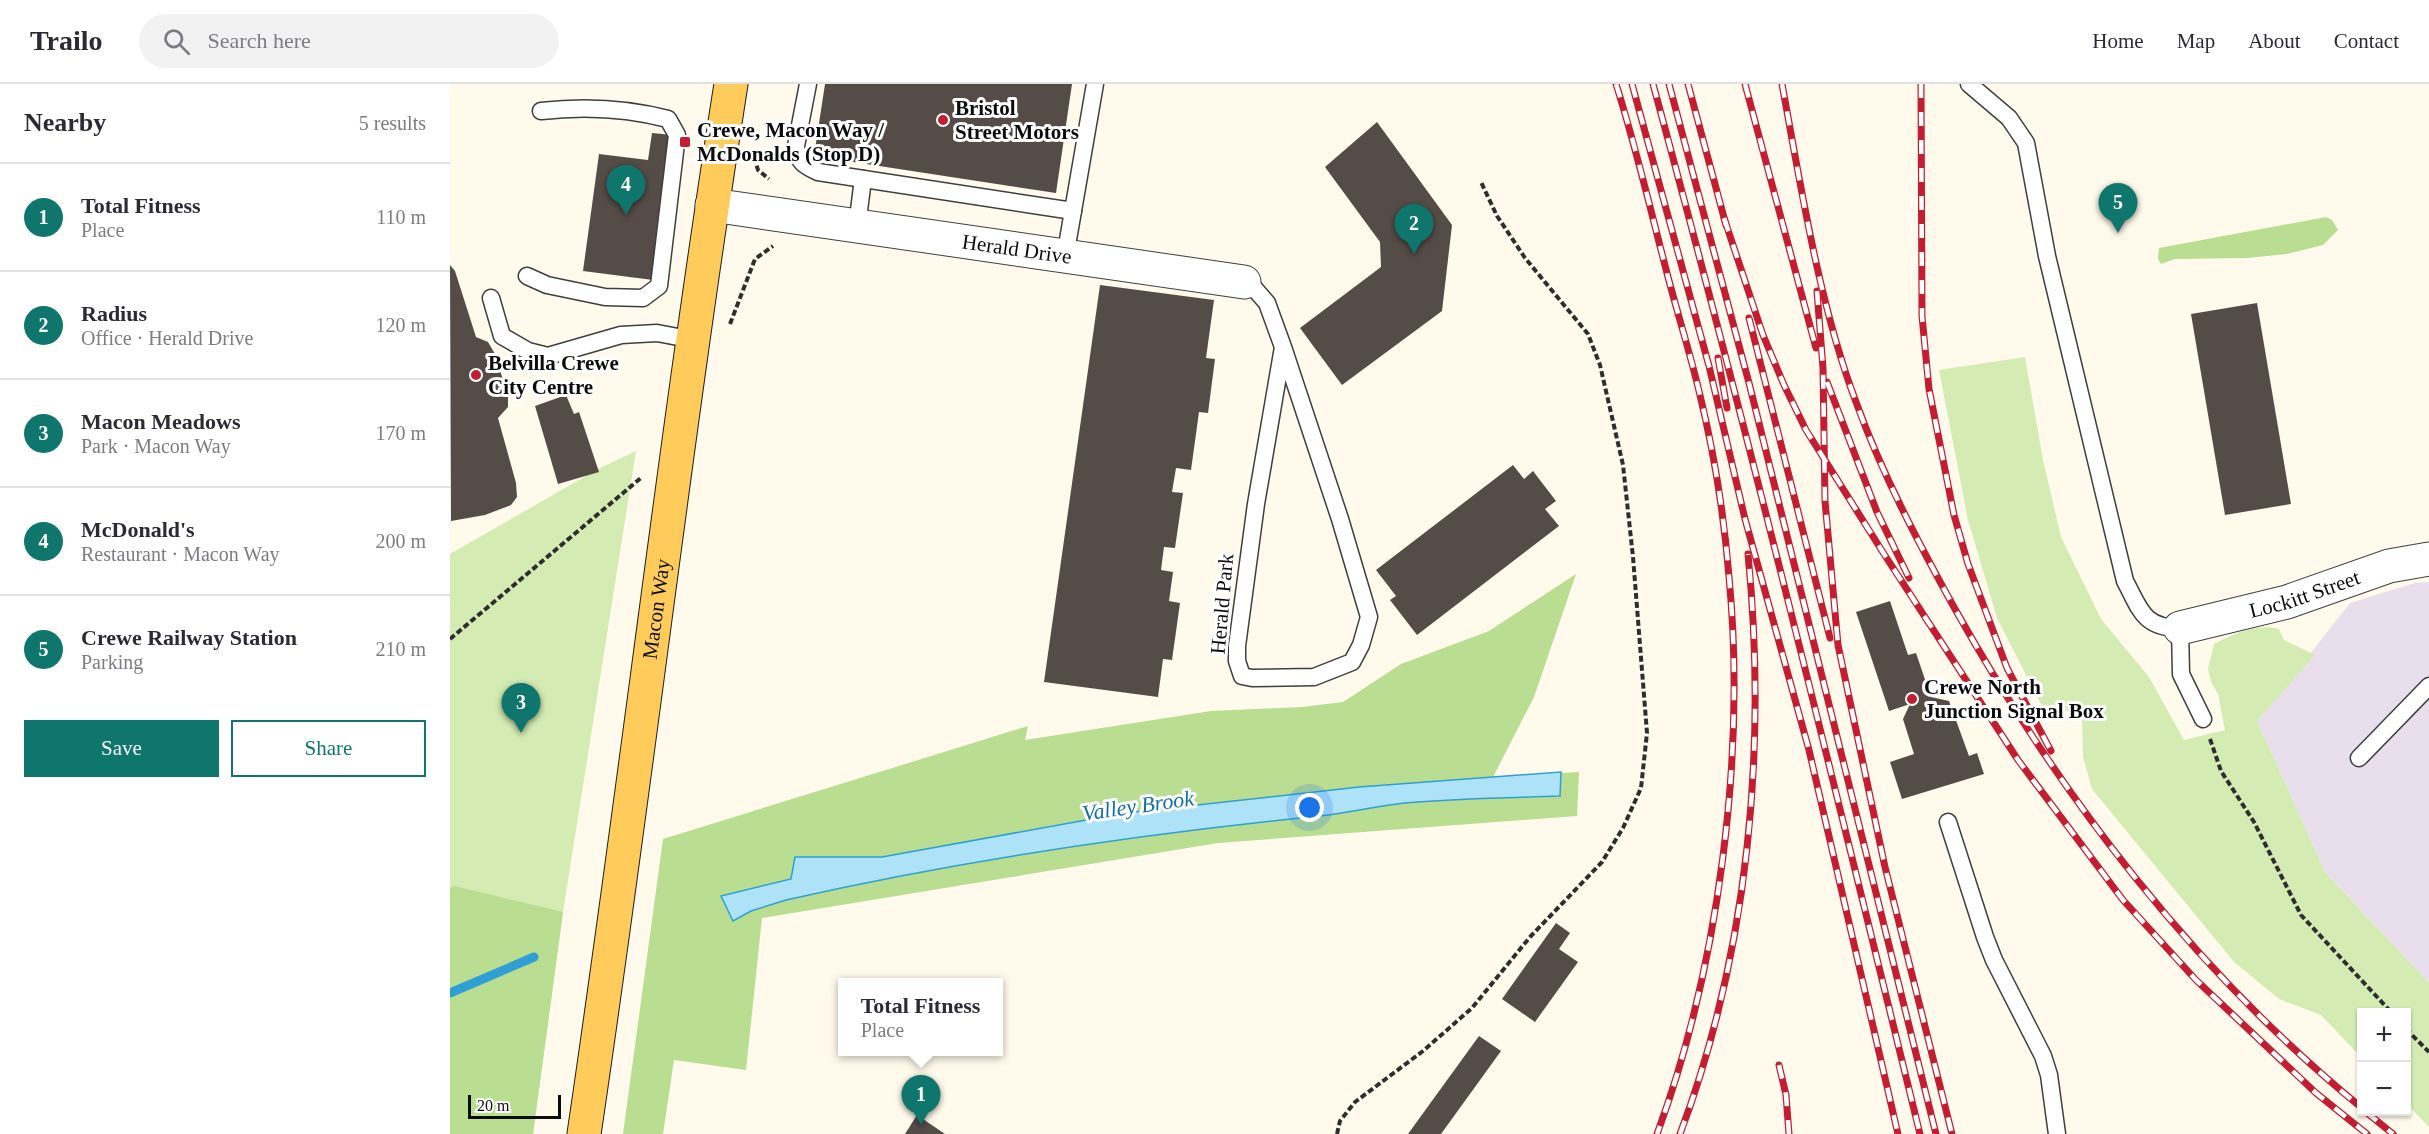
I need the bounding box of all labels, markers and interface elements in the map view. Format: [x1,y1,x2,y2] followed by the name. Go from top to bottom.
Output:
[139,14,559,68] search box
[30,25,103,56] text: Trailo
[160,25,193,58] icon: search
[208,28,311,53] text: Search here
[2092,29,2144,53] text: Home
[2177,29,2215,53] text: Map
[2248,29,2301,53] text: About
[2334,29,2399,53] text: Contact
[955,96,1079,144] place label: Bristol Street Motors
[24,108,106,137] text: Nearby
[359,112,426,134] text: 5 results
[936,113,950,127] marker: Bristol Street Motors
[697,118,885,166] place label: Crewe, Macon Way / McDonalds (Stop D)
[678,135,692,149] marker: Crewe, Macon Way / McDonalds (Stop D)
[606,166,645,215] pin: 4
[2098,184,2138,233] pin: 5
[81,193,201,218] text: Total Fitness
[1394,204,1434,254] pin: 2
[39,206,49,228] text: 1
[376,206,426,228] text: 110 m
[81,219,124,241] text: Place
[961,229,1073,269] street label: Herald Drive
[81,301,147,326] text: Radius
[39,314,49,336] text: 2
[375,314,426,336] text: 120 m
[81,327,253,349] text: Office · Herald Drive
[488,351,619,399] place label: Belvilla Crewe City Centre
[469,368,483,382] marker: Belvilla Crewe City Centre
[81,409,240,434] text: Macon Meadows
[39,422,49,444] text: 3
[375,422,426,444] text: 170 m
[81,435,231,457] text: Park · Macon Way
[81,517,195,542] text: McDonald's
[39,530,49,552] text: 4
[375,530,426,552] text: 200 m
[81,543,280,565] text: Restaurant · Macon Way
[1206,552,1238,655] street label: Herald Park
[638,557,675,661] street label: Macon Way
[2247,565,2363,623] street label: Lockitt Street
[81,625,297,650] text: Crewe Railway Station
[39,638,49,660] text: 5
[375,638,426,660] text: 210 m
[81,651,143,673] text: Parking
[1924,675,2104,723] place label: Crewe North Junction Signal Box
[502,684,540,733] pin: 3
[1905,692,1919,706] marker: Crewe North Junction Signal Box
[24,720,219,777] button: Save
[231,720,426,777] button: Share
[1081,785,1197,826] water label: Valley Brook
[1295,793,1324,822] your location
[838,978,1003,1056] popup
[861,993,980,1018] text: Total Fitness
[2357,1008,2411,1116] map controls
[2357,1008,2411,1062] button: +
[861,1019,904,1041] text: Place
[2357,1062,2411,1116] button: −
[902,1076,940,1125] pin: 1
[468,1092,561,1120] scale bar
[477,1097,509,1114] text: 20 m

